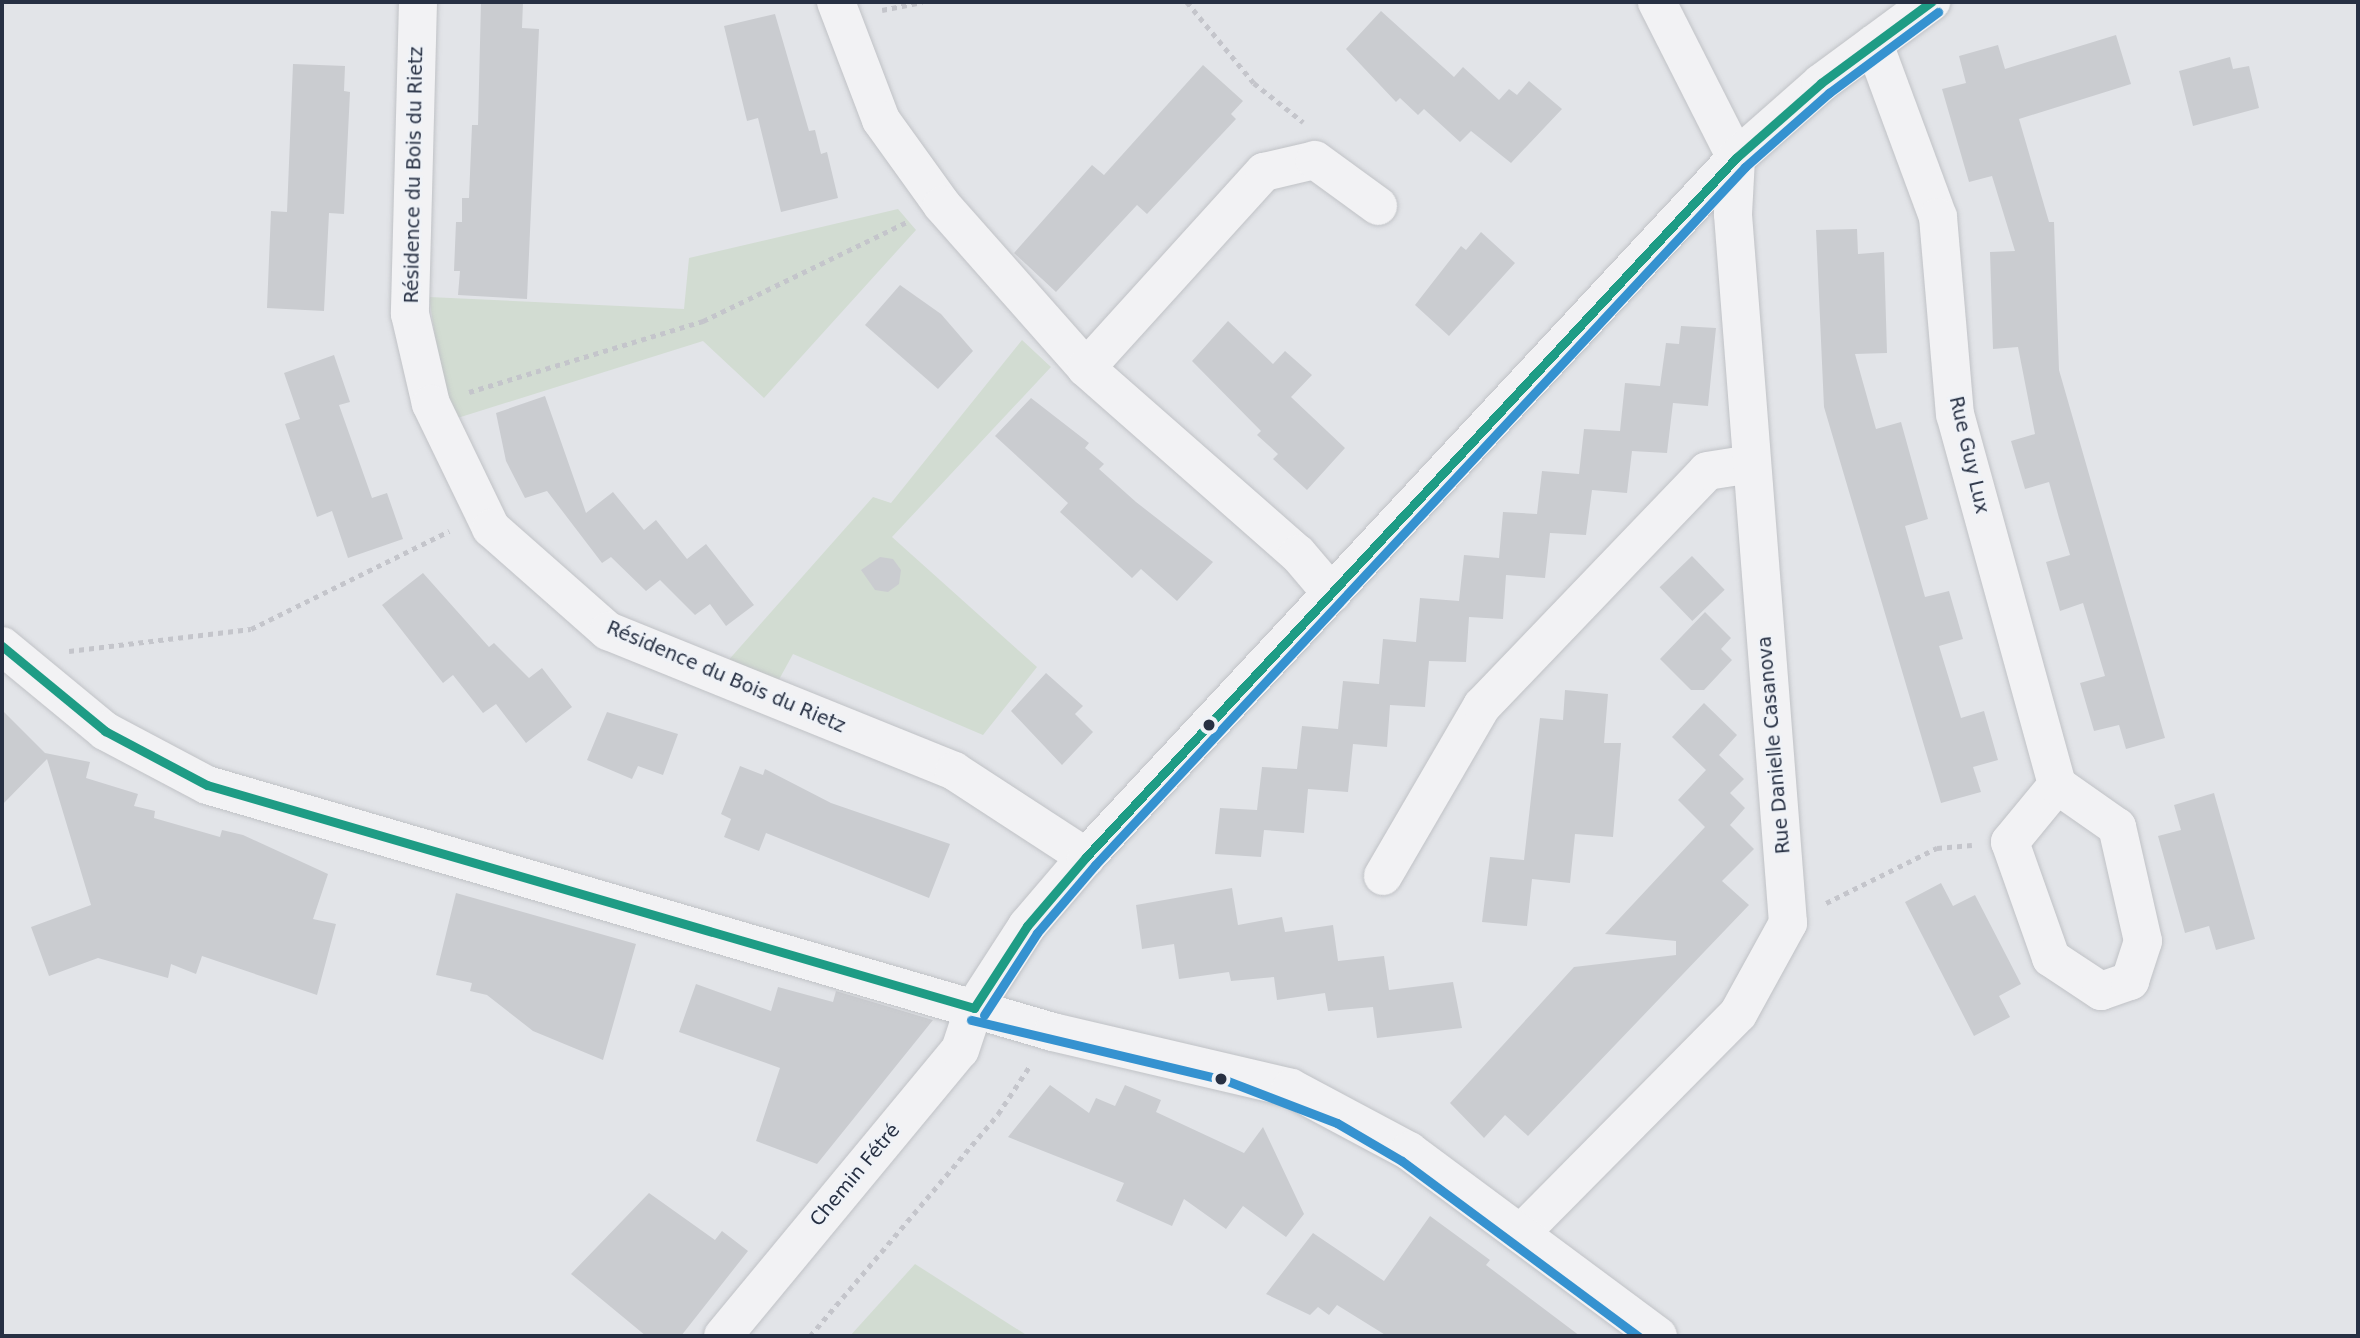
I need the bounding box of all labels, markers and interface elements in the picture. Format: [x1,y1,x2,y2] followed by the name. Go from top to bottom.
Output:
[400,46,428,304] street label: Résidence du Bois du Rietz
[1944,394,1994,516] street label: Rue Guy Lux
[603,616,849,738] street label: Résidence du Bois du Rietz
[1753,635,1795,855] street label: Rue Danielle Casanova
[1202,718,1216,732] unlabelled marker
[1214,1072,1228,1086] unlabelled marker
[805,1119,905,1231] street label: Chemin Fétré

